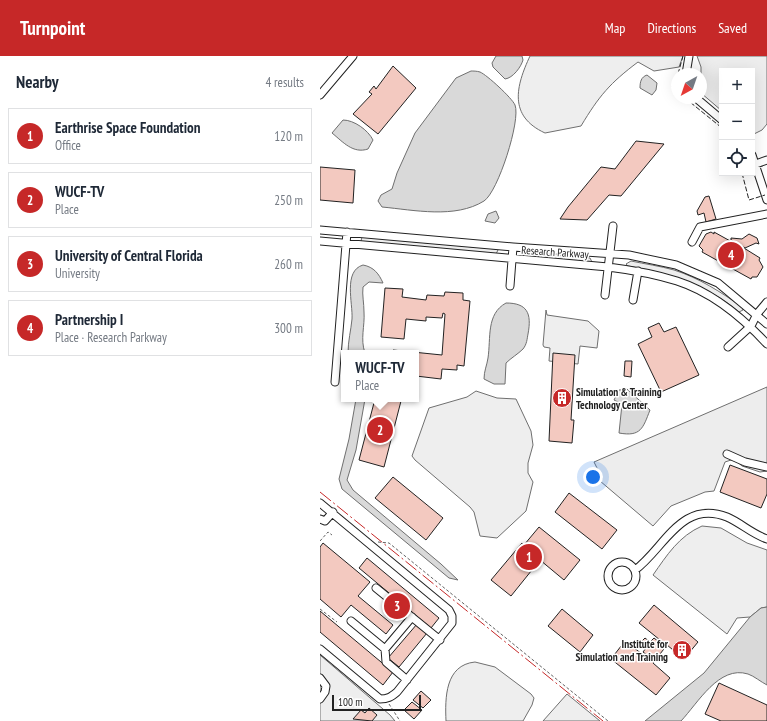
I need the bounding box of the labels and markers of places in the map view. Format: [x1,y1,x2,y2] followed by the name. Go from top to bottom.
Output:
[718,240,744,270] pin: 4
[576,385,662,412] place label: Simulation & Training Technology Center
[551,387,573,409] building icon: Simulation & Training Technology Center
[367,415,393,445] pin: 2
[516,542,542,572] pin: 1
[384,591,410,621] pin: 3
[575,637,669,664] place label: Institute for Simulation and Training
[671,639,693,661] building icon: Institute for Simulation and Training

